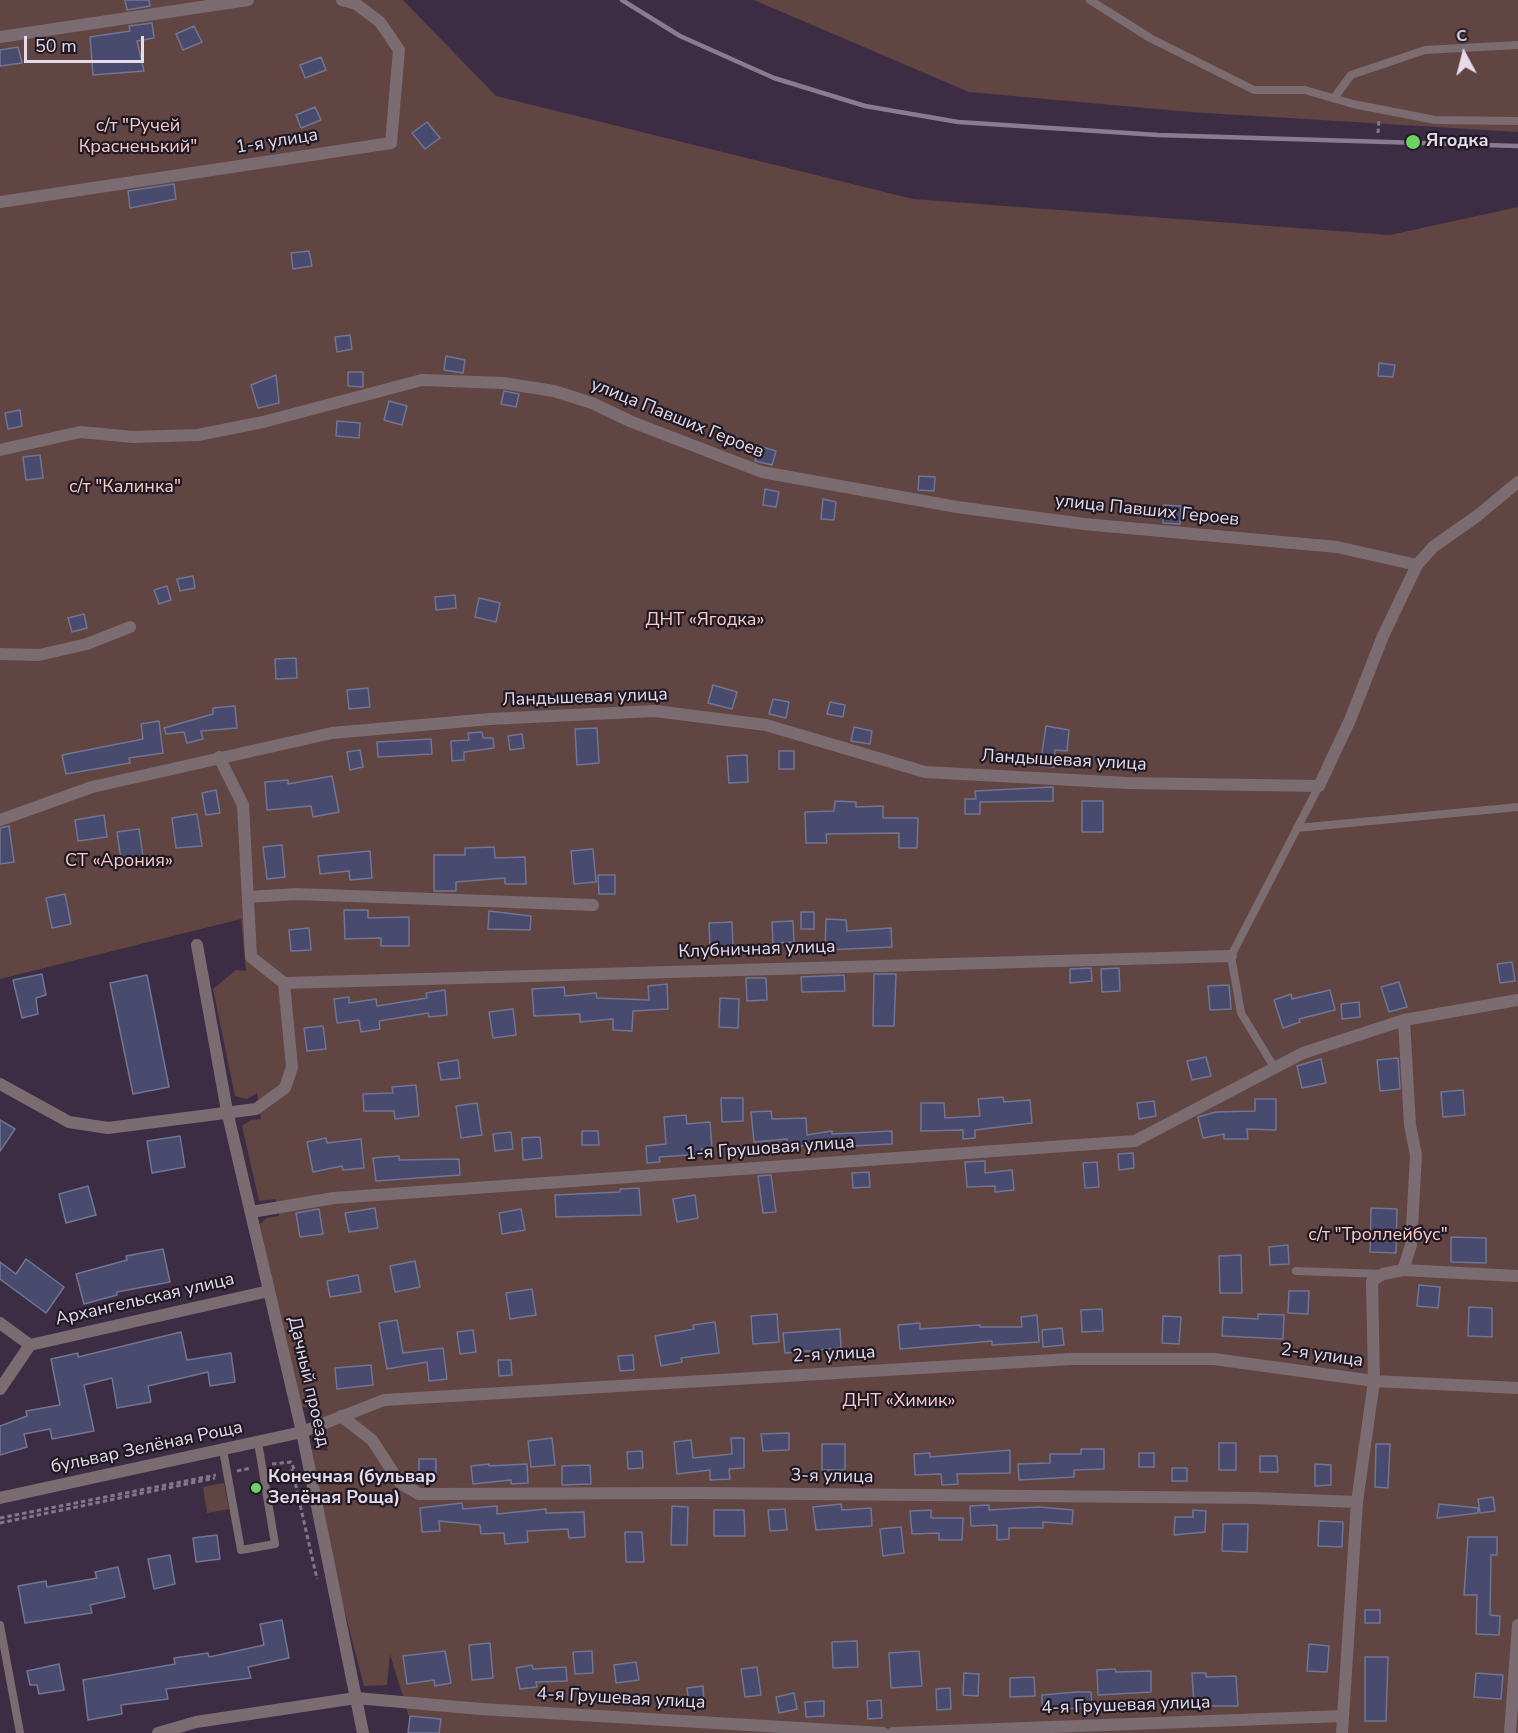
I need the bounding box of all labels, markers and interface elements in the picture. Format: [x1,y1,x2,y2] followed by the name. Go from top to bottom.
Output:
[27,24,147,62] scale bar
[1434,24,1494,84] north arrow
[1455,25,1469,48] text: С
[35,34,77,58] text: 50 m
[79,116,197,158] park label: с/т "Ручей Красненький"
[234,125,320,159] street label: 1-я улица
[1426,131,1489,153] place label: Ягодка
[1404,133,1422,151] marker: Ягодка
[587,374,767,464] street label: улица Павших Героев
[69,477,181,499] park label: с/т "Калинка"
[1054,491,1240,531] street label: улица Павших Героев
[646,610,764,632] park label: ДНТ «Ягодка»
[502,684,668,712] street label: Ландышевая улица
[981,746,1147,776] street label: Ландышевая улица
[65,851,173,873] park label: СТ «Арония»
[678,936,836,964] street label: Клубничная улица
[685,1132,855,1166] street label: 1-я Грушовая улица
[1308,1225,1448,1247] park label: с/т "Троллейбус"
[53,1269,237,1331] street label: Архангельская улица
[282,1315,334,1449] street label: Дачный проезд
[1279,1340,1365,1372] street label: 2-я улица
[792,1342,876,1368] street label: 2-я улица
[843,1391,955,1413] park label: ДНТ «Химик»
[49,1417,245,1479] street label: бульвар Зелёная Роща
[790,1465,874,1489] street label: 3-я улица
[268,1467,436,1510] place label: Конечная (бульвар Зелёная Роща)
[249,1481,263,1495] marker: Конечная (бульвар Зелёная Роща)
[536,1684,706,1714] street label: 4-я Грушевая улица
[1041,1692,1211,1720] street label: 4-я Грушевая улица

